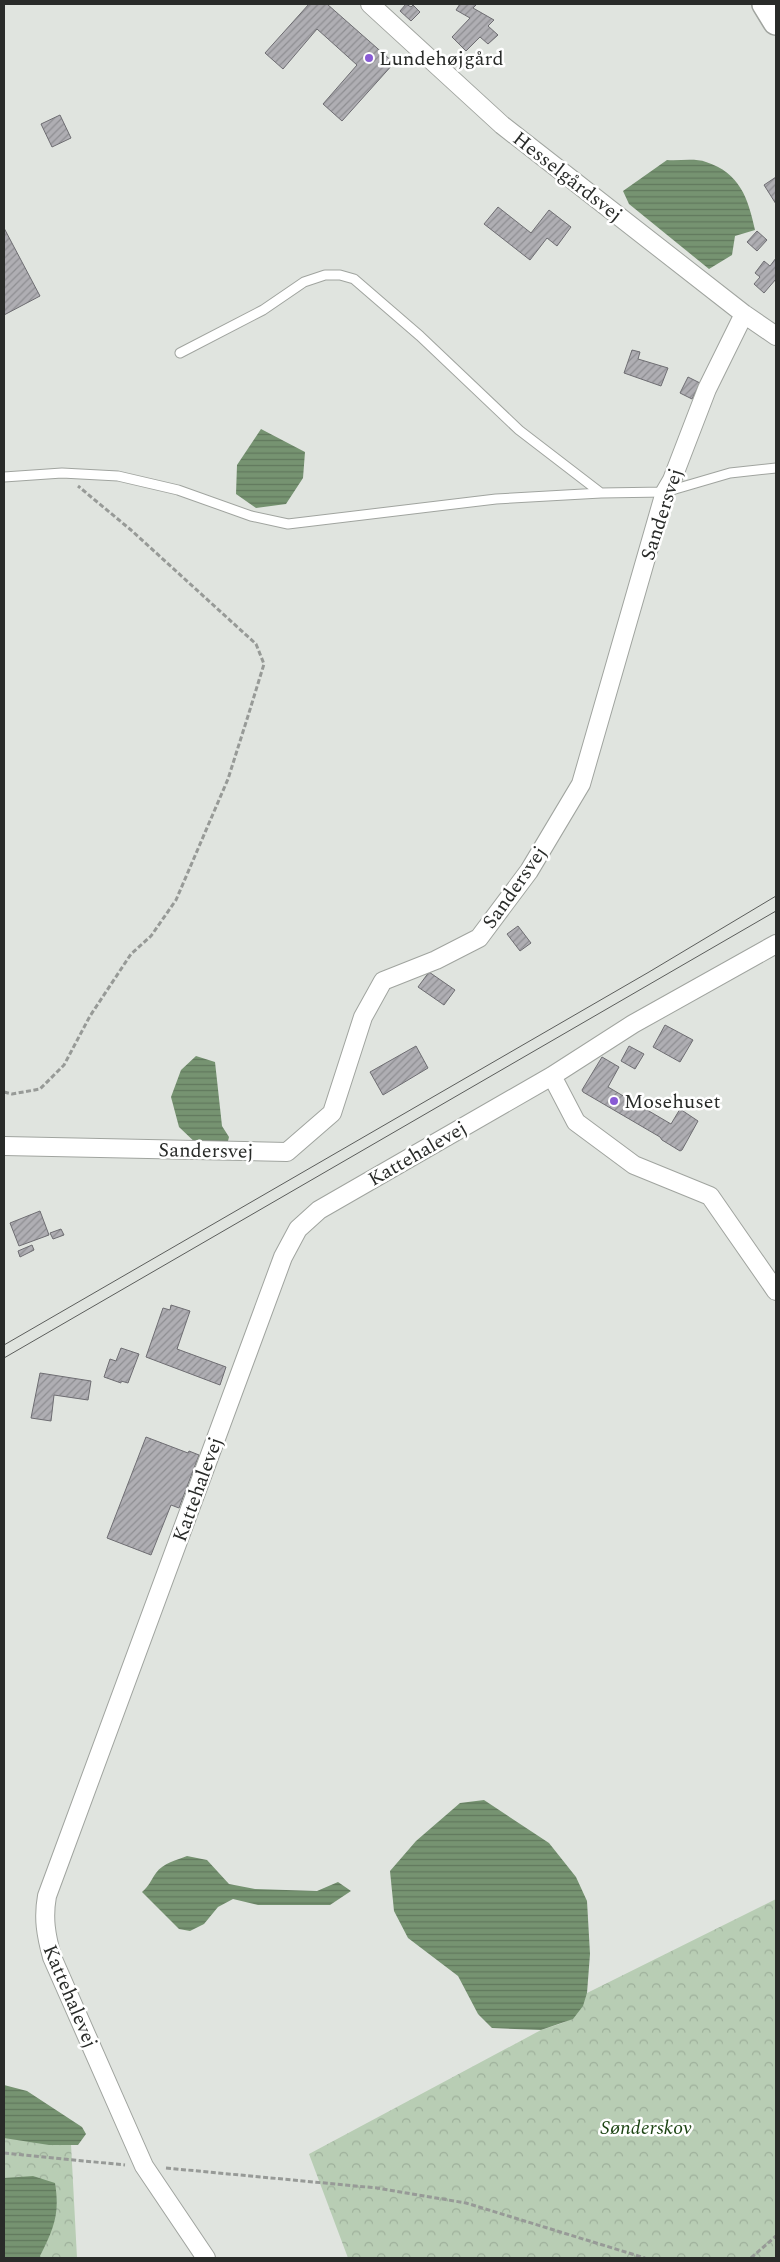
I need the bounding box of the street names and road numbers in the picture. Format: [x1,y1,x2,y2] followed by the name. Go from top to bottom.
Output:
[506,124,629,229] street label: Hesselgårdsvej
[633,464,691,564] street label: Sandersvej
[475,840,554,935] street label: Sandersvej
[362,1113,473,1194] street label: Kattehalevej
[158,1135,254,1167] street label: Sandersvej
[165,1433,231,1546] street label: Kattehalevej
[35,1940,105,2053] street label: Kattehalevej

